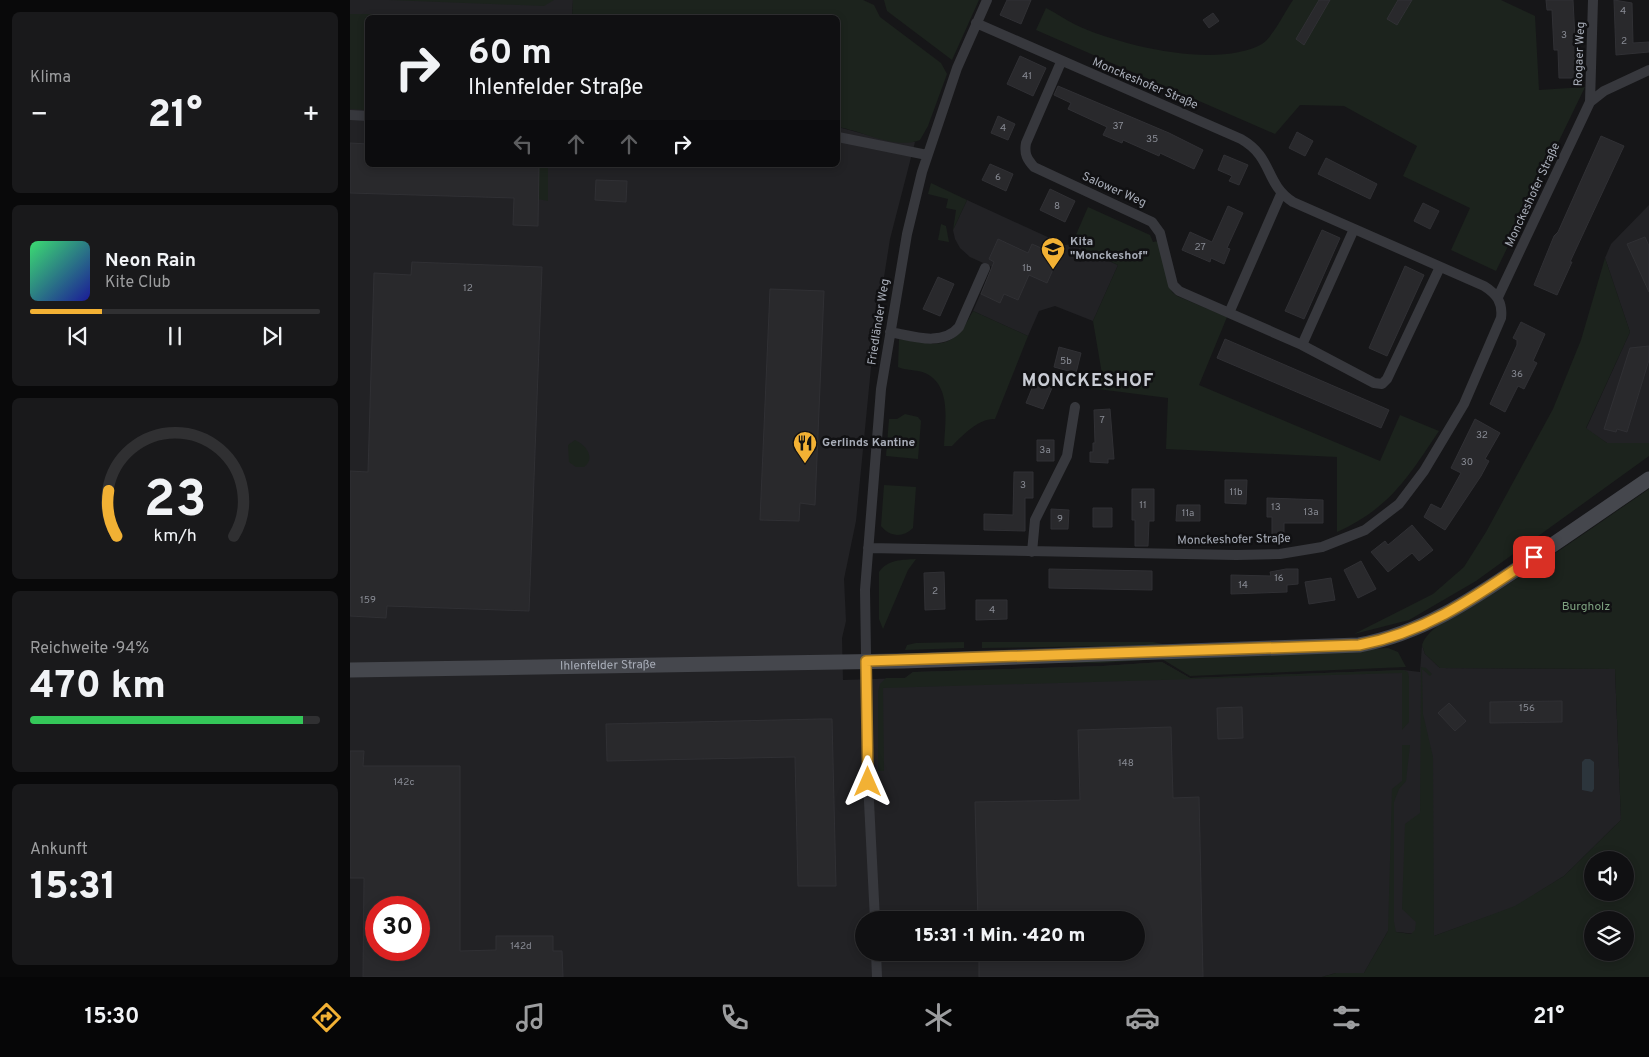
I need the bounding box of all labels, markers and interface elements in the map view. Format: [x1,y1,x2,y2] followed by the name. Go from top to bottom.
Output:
[1620,5,1626,18] house number: 4
[1571,21,1589,87] street label: Rogaer Weg
[1561,29,1567,42] house number: 3
[468,32,552,76] text: 60 m
[385,35,450,100] icon: right
[1621,35,1627,48] house number: 2
[1090,54,1200,114] street label: Monckeshofer Straße
[30,68,71,88] text: Klima
[1022,70,1032,83] house number: 41
[468,75,643,102] text: Ihlenfelder Straße
[148,92,202,141] text: 21°
[30,98,48,134] text: −
[302,98,320,134] text: +
[1112,120,1124,133] house number: 37
[1000,122,1006,135] house number: 4
[509,130,537,158] icon: left
[562,130,590,158] icon: ahead
[615,130,643,158] icon: ahead
[668,130,696,158] icon: right
[1146,133,1158,146] house number: 35
[1502,140,1564,250] street label: Monckeshofer Straße
[1079,169,1149,211] street label: Salower Weg
[995,171,1001,184] house number: 6
[1054,200,1060,213] house number: 8
[1070,234,1148,264] place label: Kita "Monckeshof"
[1040,236,1066,270] school or university icon: Kita "Monckeshof"
[1194,241,1206,254] house number: 27
[105,249,196,273] text: Neon Rain
[1022,262,1032,275] house number: 1b
[105,273,170,293] text: Kite Club
[864,278,894,366] street label: Friedländer Weg
[463,282,473,295] house number: 12
[64,322,92,350] icon: previous
[161,322,189,350] icon: pause
[258,322,286,350] icon: next
[1060,355,1072,368] house number: 5b
[1511,368,1523,381] house number: 36
[1022,370,1154,393] district label: MONCKESHOF
[1099,414,1105,427] house number: 7
[1476,429,1488,442] house number: 32
[792,430,818,464] restaurant icon: Gerlinds Kantine
[822,435,916,451] place label: Gerlinds Kantine
[1039,444,1051,457] house number: 3a
[1461,456,1473,469] house number: 30
[144,469,206,535] text: 23
[1020,479,1026,492] house number: 3
[1229,486,1243,499] house number: 11b
[1139,499,1147,512] house number: 11
[1271,501,1281,514] house number: 13
[1303,506,1319,519] house number: 13a
[1182,507,1194,520] house number: 11a
[1057,513,1063,526] house number: 9
[153,525,197,548] text: km/h
[1177,531,1291,549] street label: Monckeshofer Straße
[1513,536,1555,578] pin
[1520,543,1548,571] icon: arrive
[1274,572,1284,585] house number: 16
[1238,579,1248,592] house number: 14
[932,585,938,598] house number: 2
[360,594,376,607] house number: 159
[1562,599,1610,615] park label: Burgholz
[989,604,995,617] house number: 4
[30,639,149,659] text: Reichweite · 94%
[560,657,656,675] street label: Ihlenfelder Straße
[30,663,166,712] text: 470 km
[1519,702,1535,715] house number: 156
[841,755,893,807] position arrow
[1118,757,1134,770] house number: 148
[394,776,414,789] house number: 142c
[30,840,88,860] text: Ankunft
[1584,851,1634,961] map controls
[1584,851,1634,901] button: sound
[30,864,116,913] text: 15:31
[365,896,430,961] speed limit sign: 30
[1584,911,1634,961] button: layers
[915,924,1085,948] text: 15:31 · 1 Min. · 420 m
[510,940,532,953] house number: 142d
[309,1000,344,1035] icon: directions
[513,1000,548,1035] icon: music
[717,1000,752,1035] icon: phone
[921,1000,956,1035] icon: climate
[1125,1000,1160,1035] icon: car
[1329,1000,1364,1035] icon: filters
[85,1004,139,1031] text: 15:30
[1533,1004,1564,1031] text: 21°

